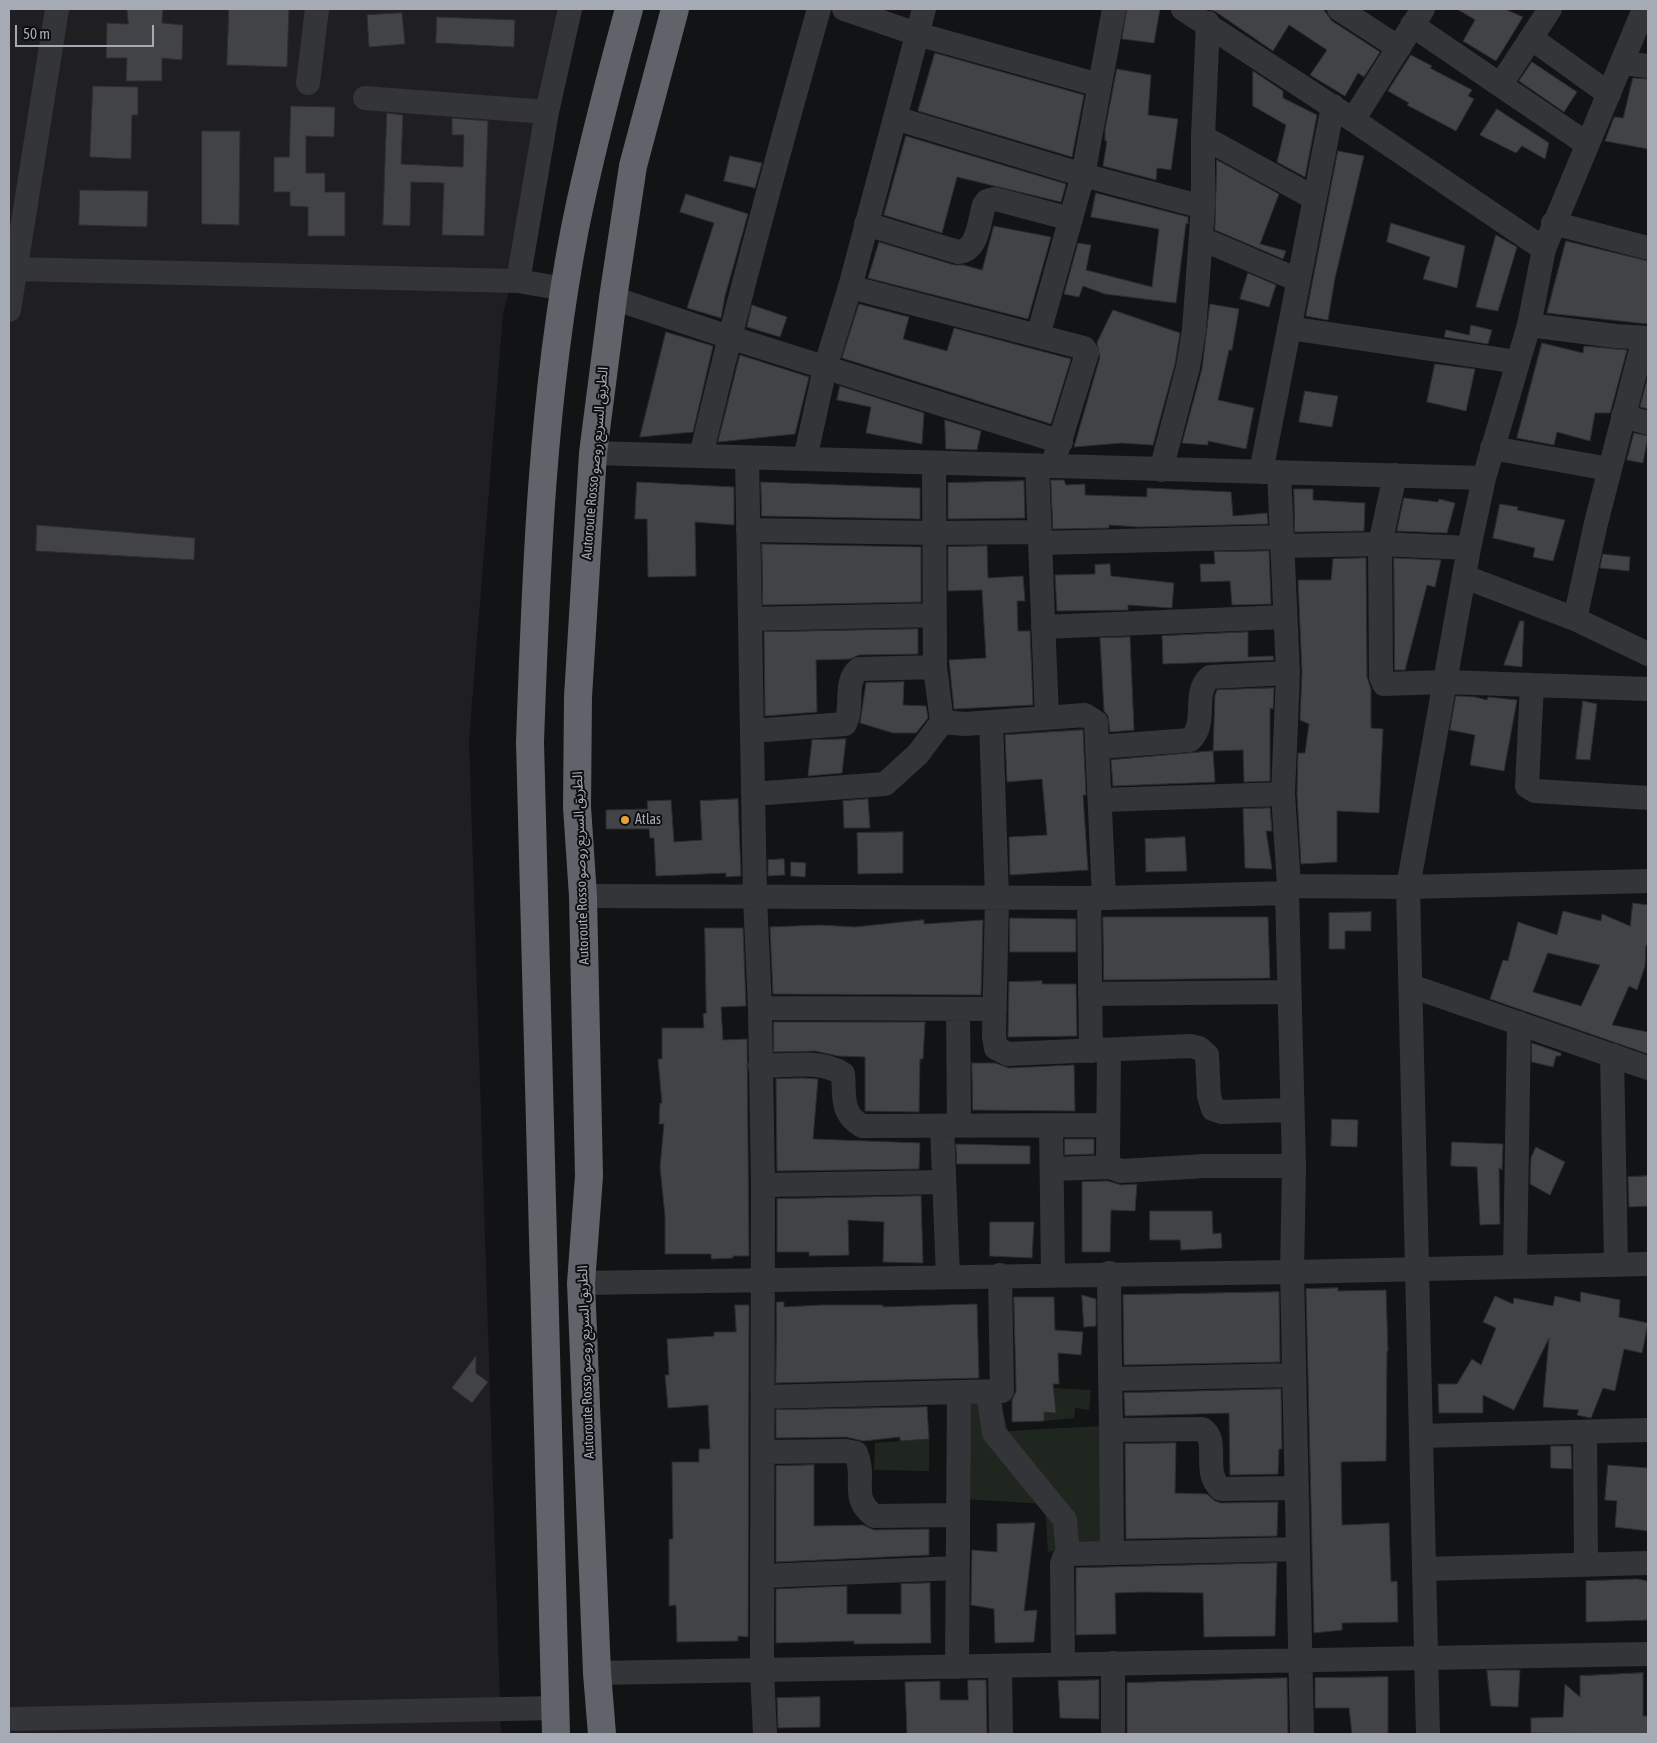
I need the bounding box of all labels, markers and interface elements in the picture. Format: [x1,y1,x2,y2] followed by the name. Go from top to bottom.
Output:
[18,15,156,47] scale bar
[23,25,50,42] text: 50 m
[578,366,612,560] street label: Autoroute Rosso الطريق السريع روصو
[569,771,593,965] street label: Autoroute Rosso الطريق السريع روصو
[635,812,661,828] place label: Atlas
[619,814,631,826] marker: Atlas
[574,1265,598,1459] street label: Autoroute Rosso الطريق السريع روصو

